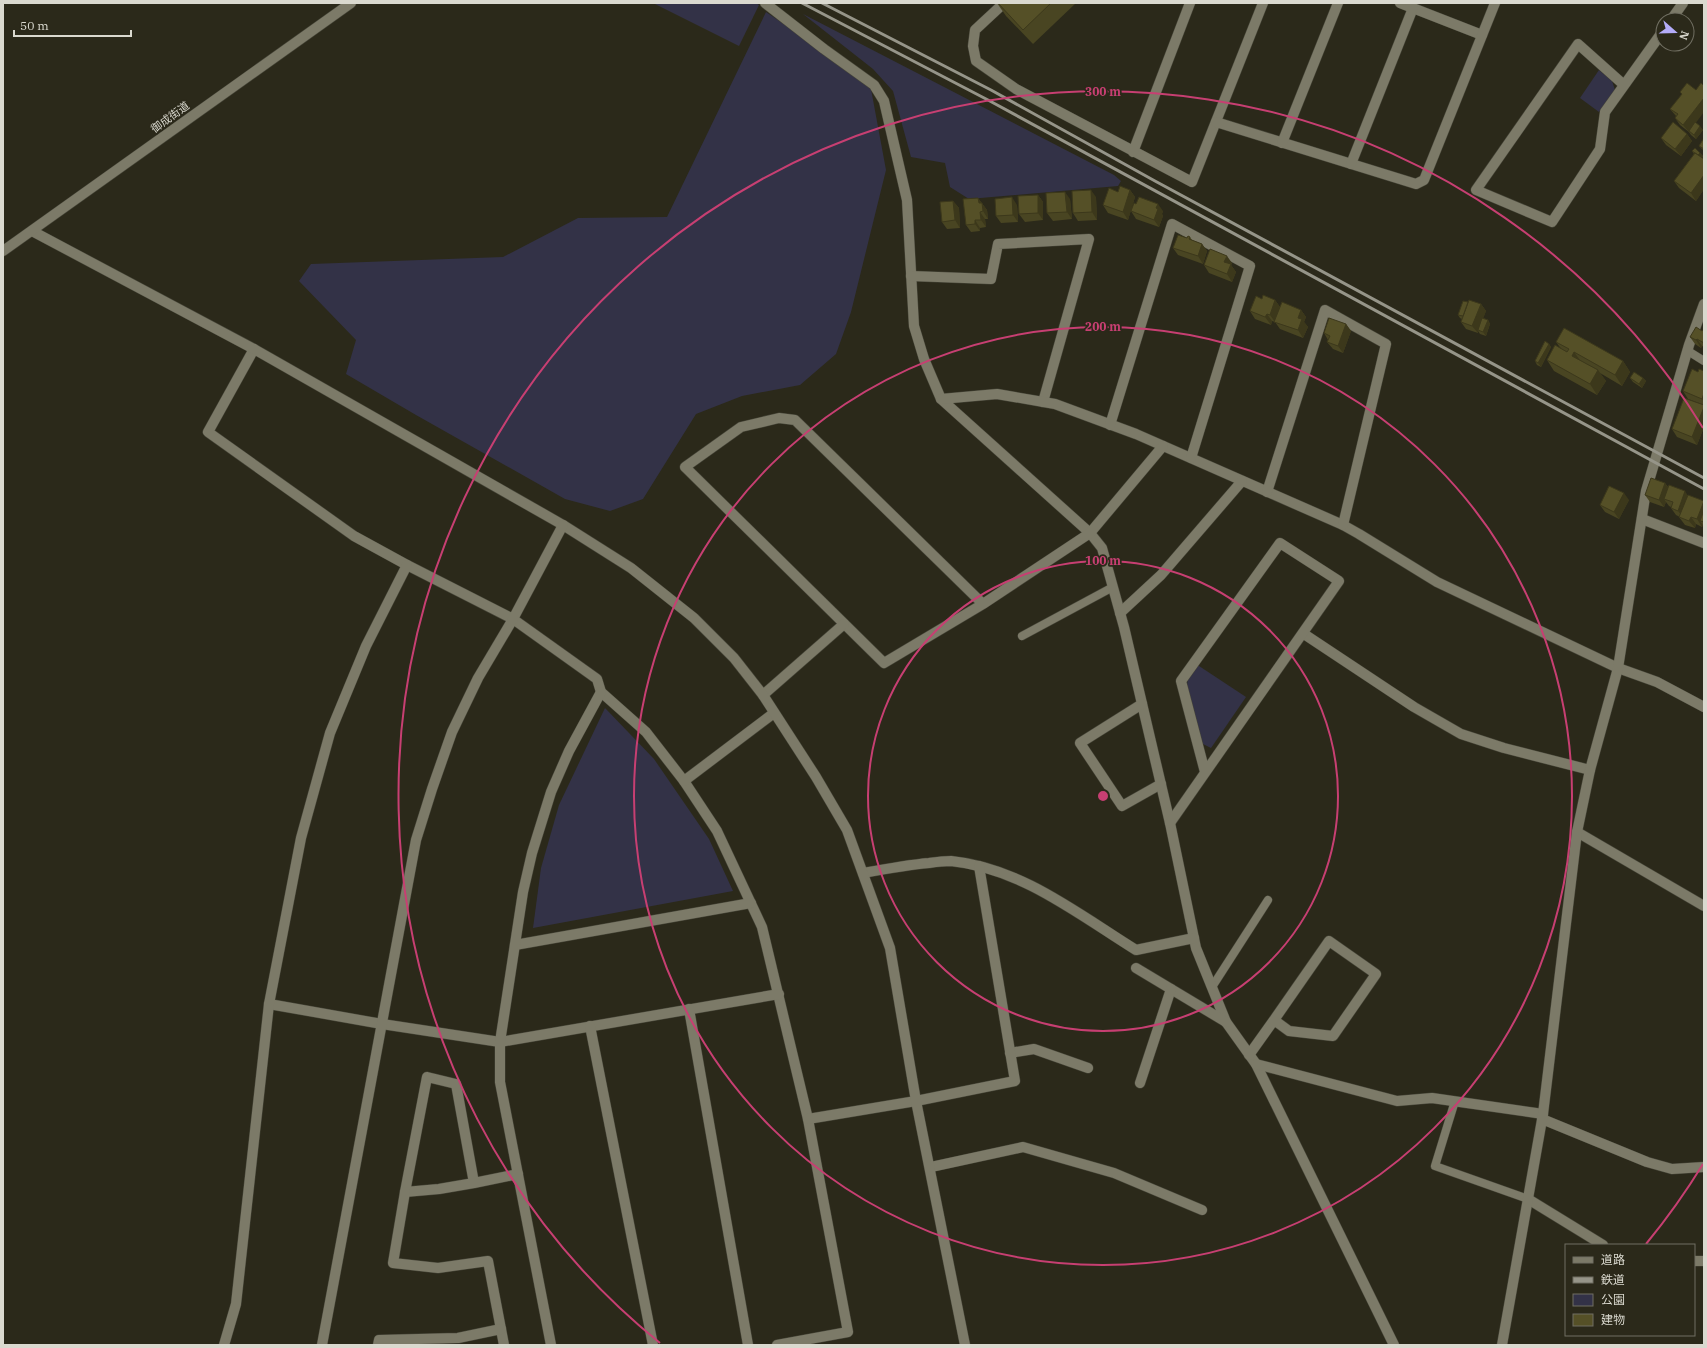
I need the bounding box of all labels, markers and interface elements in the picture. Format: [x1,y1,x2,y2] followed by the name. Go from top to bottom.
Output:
[14,12,131,38] scale bar
[1655,12,1695,52] north arrow
[20,18,49,33] text: 50 m
[1676,29,1692,42] text: N
[1085,84,1121,99] text: 300 m
[147,98,192,136] street label: 御成街道
[1085,319,1121,334] text: 200 m
[1085,553,1121,568] text: 100 m
[1096,789,1110,803] centre of rings
[1565,1244,1695,1336] legend
[1601,1252,1625,1267] text: 道路
[1601,1272,1625,1287] text: 鉄道
[1601,1292,1625,1307] text: 公園
[1601,1312,1625,1327] text: 建物

